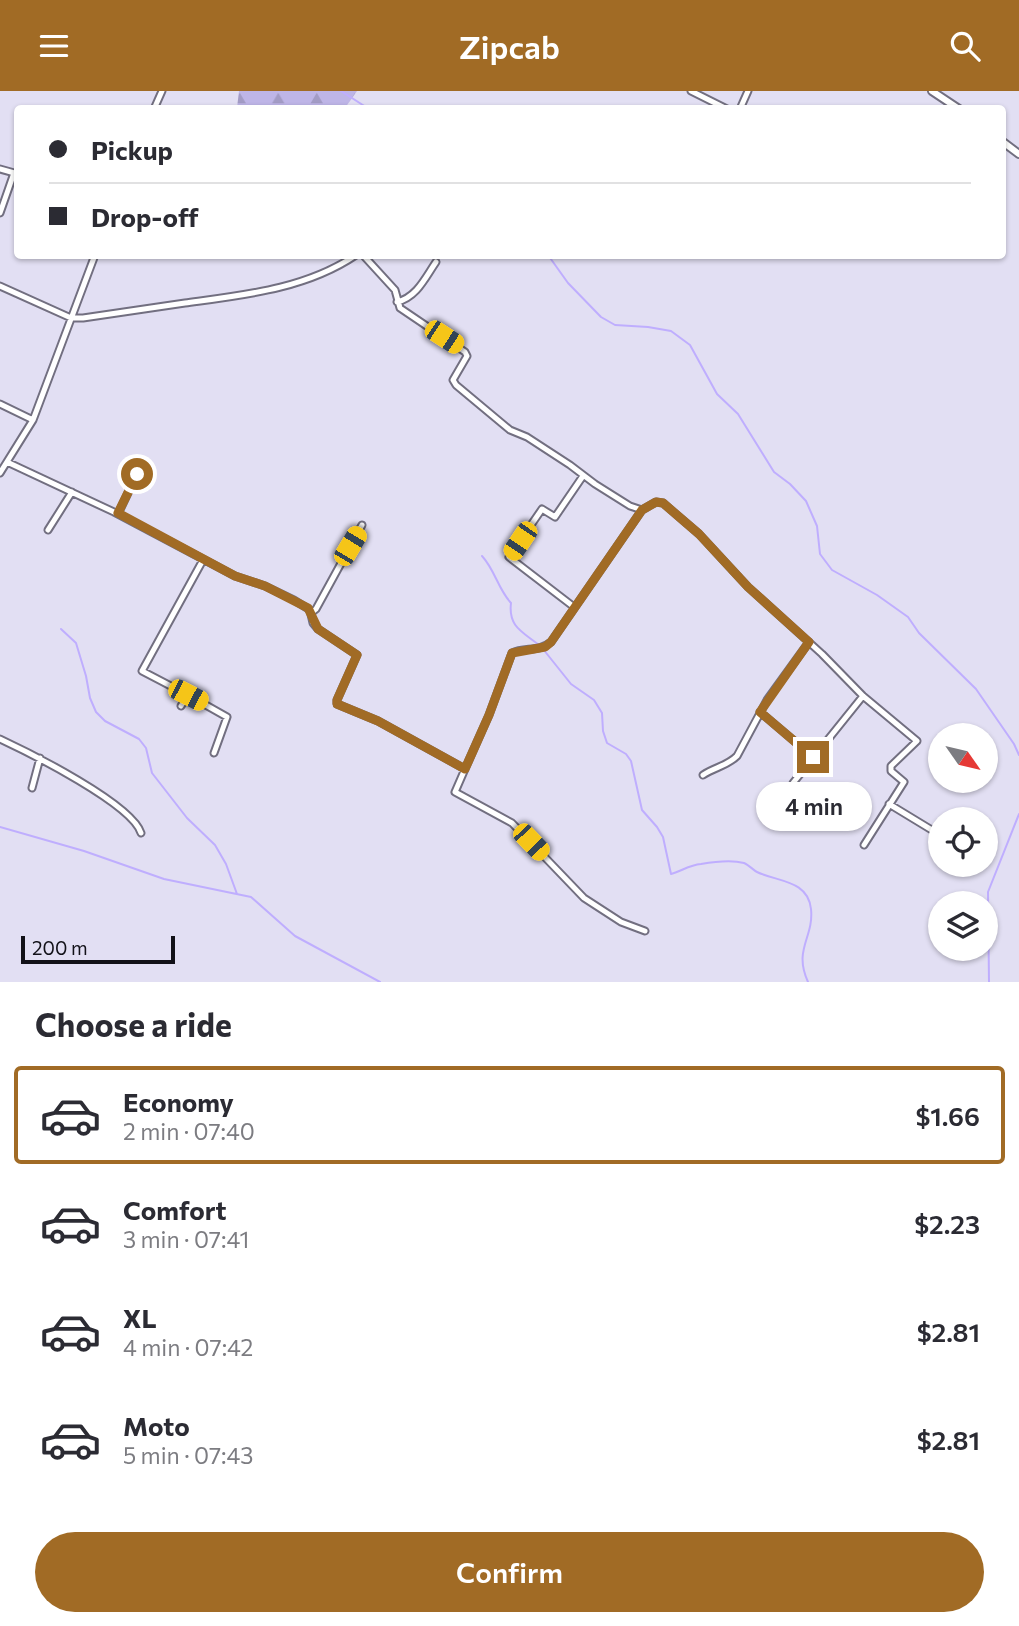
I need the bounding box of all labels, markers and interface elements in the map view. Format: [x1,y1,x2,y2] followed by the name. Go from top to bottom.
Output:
[459,26,560,66] text: Zipcab
[35,27,73,65] icon: menu
[946,27,984,65] icon: search
[91,134,173,165] text: Pickup
[91,201,198,232] text: Drop-off
[421,317,468,357] car
[121,458,153,490] route start
[500,518,541,564] car
[331,523,370,569] car
[165,676,212,714] car
[928,723,998,793] north arrow
[928,723,998,961] map controls
[797,741,829,773] route end
[755,781,871,831] callout: 4 min
[785,792,843,820] text: 4 min
[928,807,998,877] button: locate
[509,820,554,864] car
[928,891,998,961] button: layers
[21,933,175,965] scale bar
[32,936,88,959] text: 200 m
[35,1004,232,1044] text: Choose a ride
[39,1084,102,1147] icon: car
[123,1086,234,1117] text: Economy
[915,1100,980,1131] text: $1.66
[123,1117,255,1145] text: 2 min · 07:40
[39,1192,102,1255] icon: car
[123,1194,226,1225] text: Comfort
[914,1208,980,1239] text: $2.23
[123,1225,249,1253] text: 3 min · 07:41
[39,1300,102,1363] icon: car
[123,1302,157,1333] text: XL
[917,1316,980,1347] text: $2.81
[123,1333,253,1361] text: 4 min · 07:42
[39,1408,102,1471] icon: car
[123,1410,190,1441] text: Moto
[917,1424,980,1455] text: $2.81
[123,1441,253,1469] text: 5 min · 07:43
[35,1532,984,1612] button: Confirm

